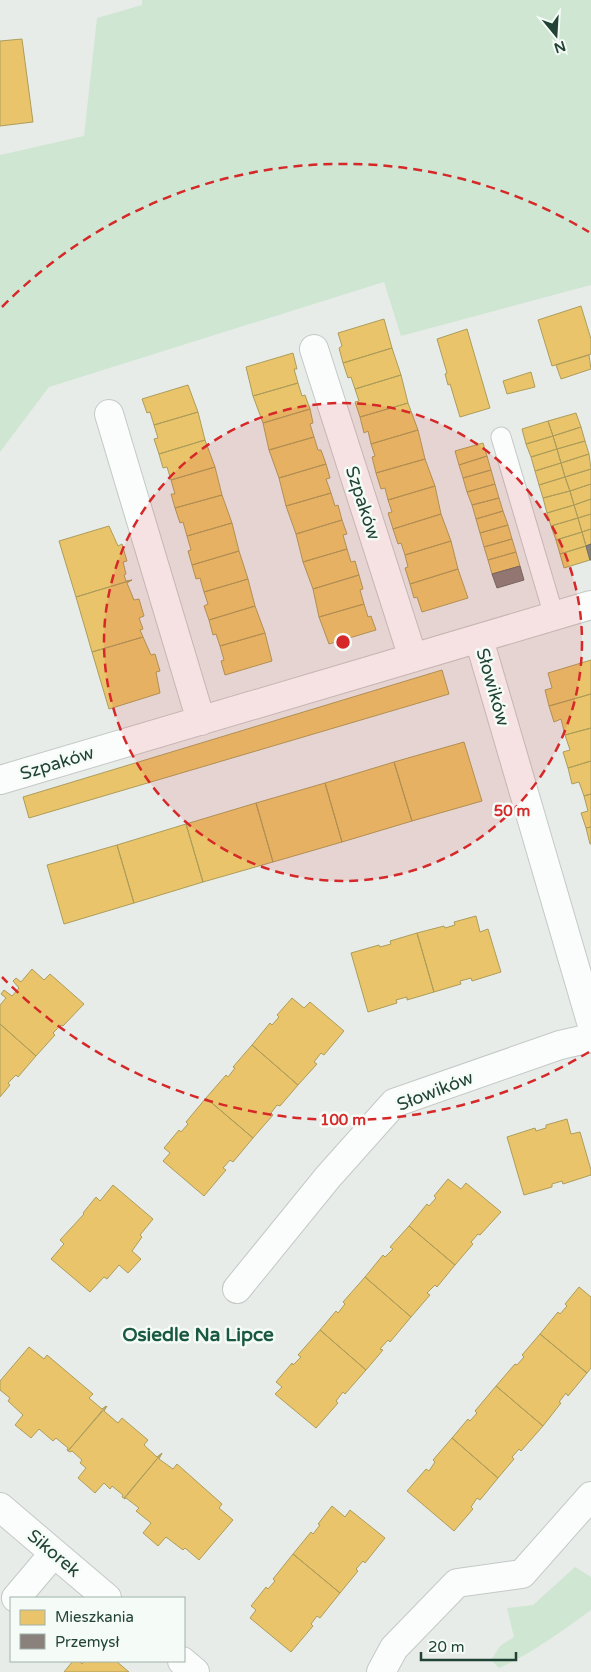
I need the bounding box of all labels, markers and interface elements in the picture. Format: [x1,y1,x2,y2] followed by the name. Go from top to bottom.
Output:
[531,10,581,60] north arrow
[552,37,568,57] text: N
[341,463,385,543] street label: Szpaków
[334,633,352,651] centre of rings
[471,646,515,728] street label: Słowików
[17,741,97,785] street label: Szpaków
[494,802,530,820] text: 50 m
[394,1066,476,1116] street label: Słowików
[320,1111,366,1129] text: 100 m
[122,1324,274,1347] district label: Osiedle Na Lipce
[23,1524,85,1582] street label: Sikorek
[10,1597,185,1662] legend
[55,1608,134,1626] text: Mieszkania
[421,1630,516,1662] scale bar
[55,1633,120,1651] text: Przemysł
[428,1638,465,1656] text: 20 m

